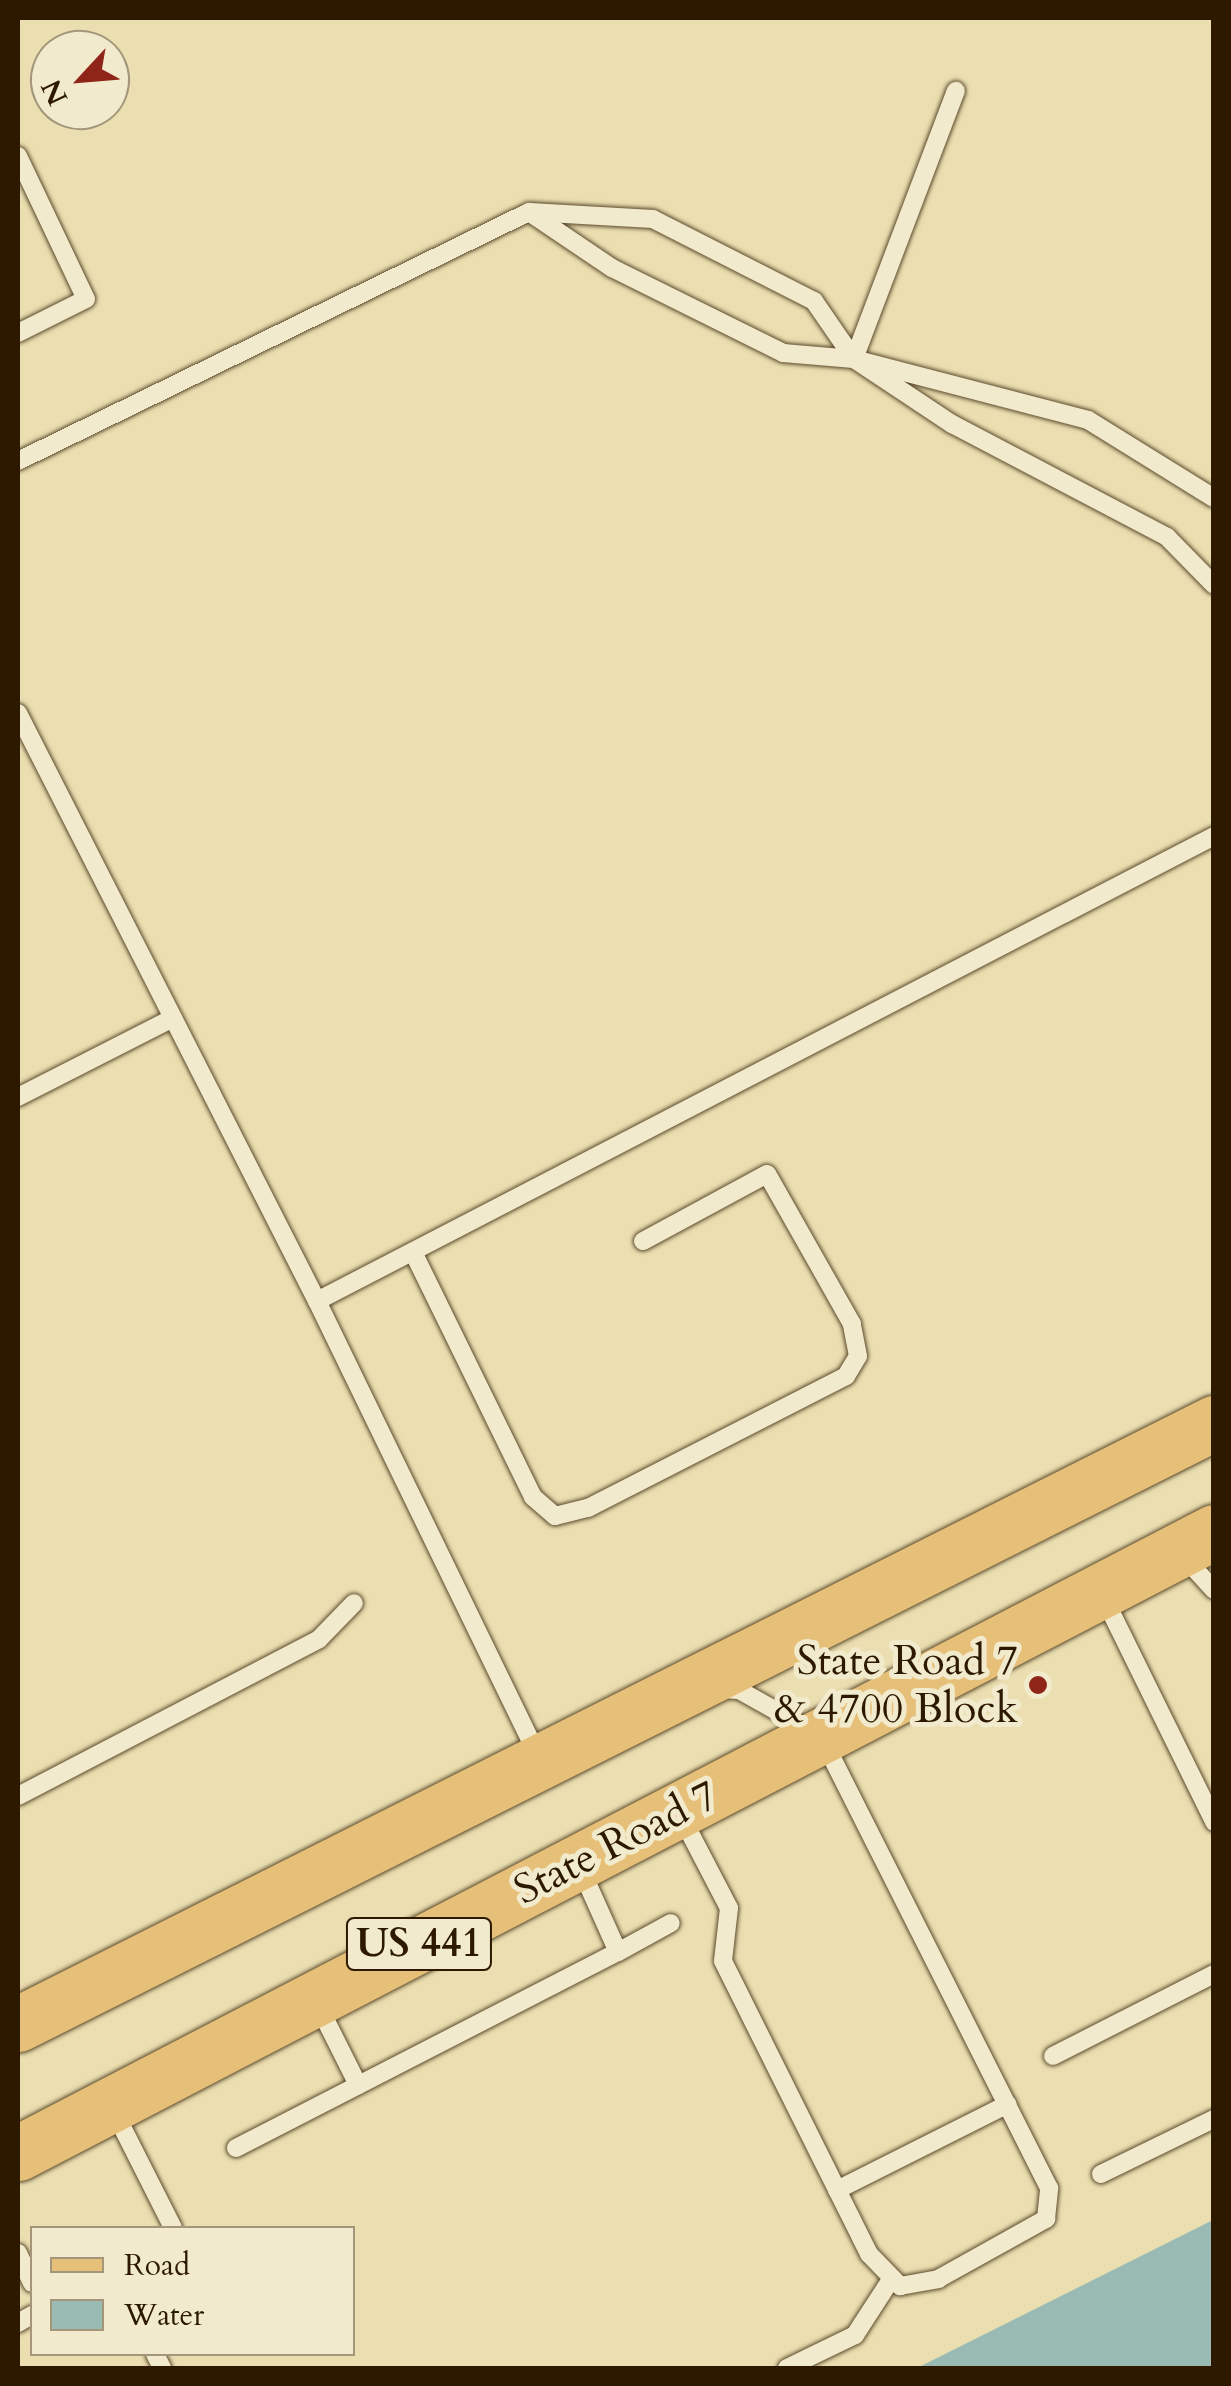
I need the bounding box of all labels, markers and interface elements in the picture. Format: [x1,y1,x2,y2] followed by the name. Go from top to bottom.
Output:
[30,30,130,130] north arrow
[32,73,77,112] text: N
[775,1636,1018,1734] place label: State Road 7 & 4700 Block
[1027,1674,1049,1696] marker: State Road 7 & 4700 Block
[506,1770,726,1916] street label: State Road 7
[344,1909,494,1979] road number: US 441
[30,2226,355,2356] legend
[124,2245,190,2286] text: Road
[124,2295,204,2336] text: Water

